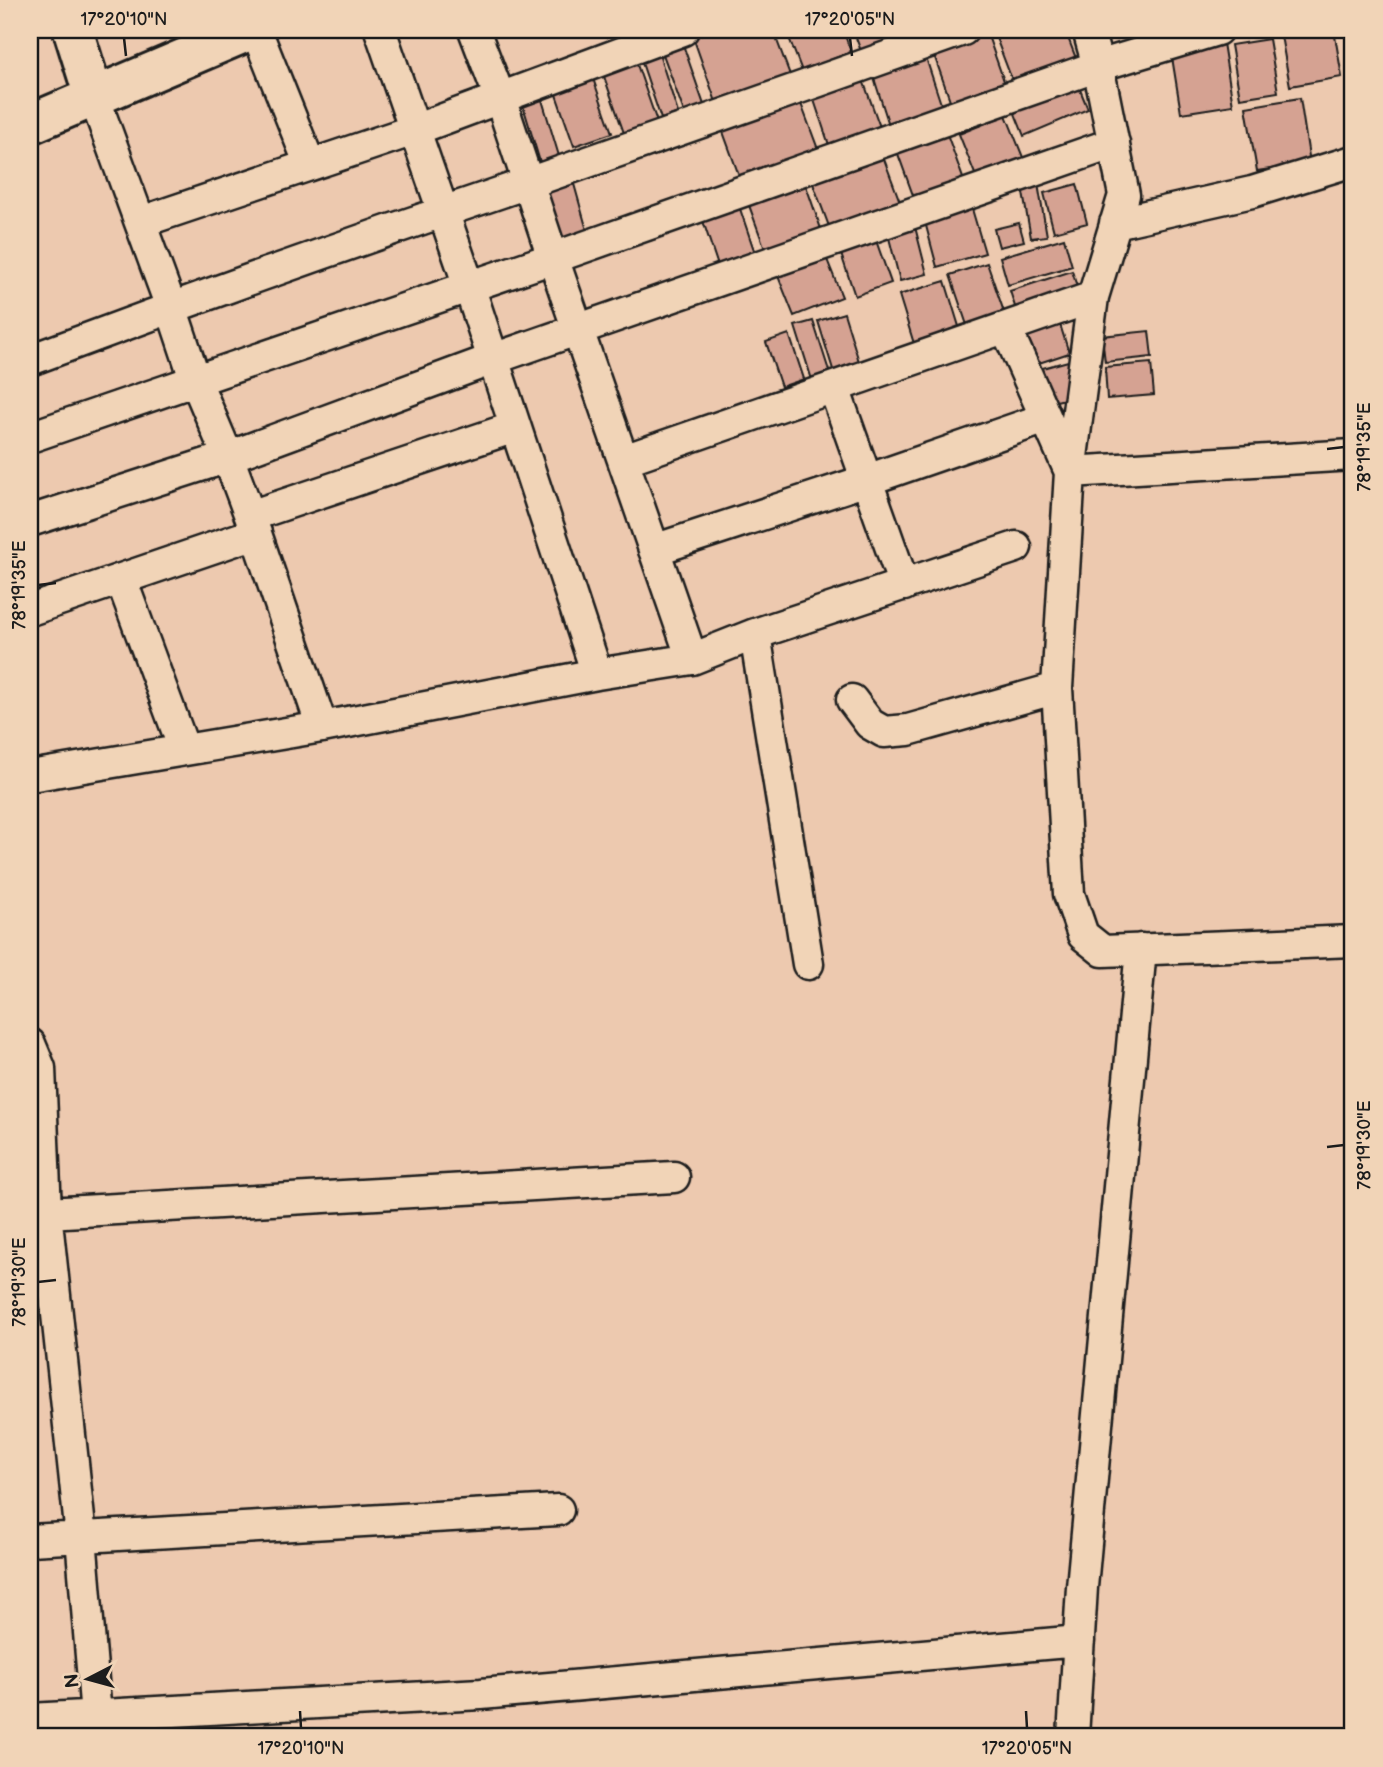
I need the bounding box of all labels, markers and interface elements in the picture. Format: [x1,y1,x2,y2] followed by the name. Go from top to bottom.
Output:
[80,9,168,30] text: 17°20'10"N
[805,9,895,30] text: 17°20'05"N
[1354,402,1375,492] text: 78°19'35"E
[9,540,30,630] text: 78°19'35"E
[1354,1100,1375,1190] text: 78°19'30"E
[9,1237,30,1327] text: 78°19'30"E
[52,1644,122,1714] north arrow
[60,1672,85,1689] text: N
[257,1738,345,1759] text: 17°20'10"N
[982,1738,1072,1759] text: 17°20'05"N

